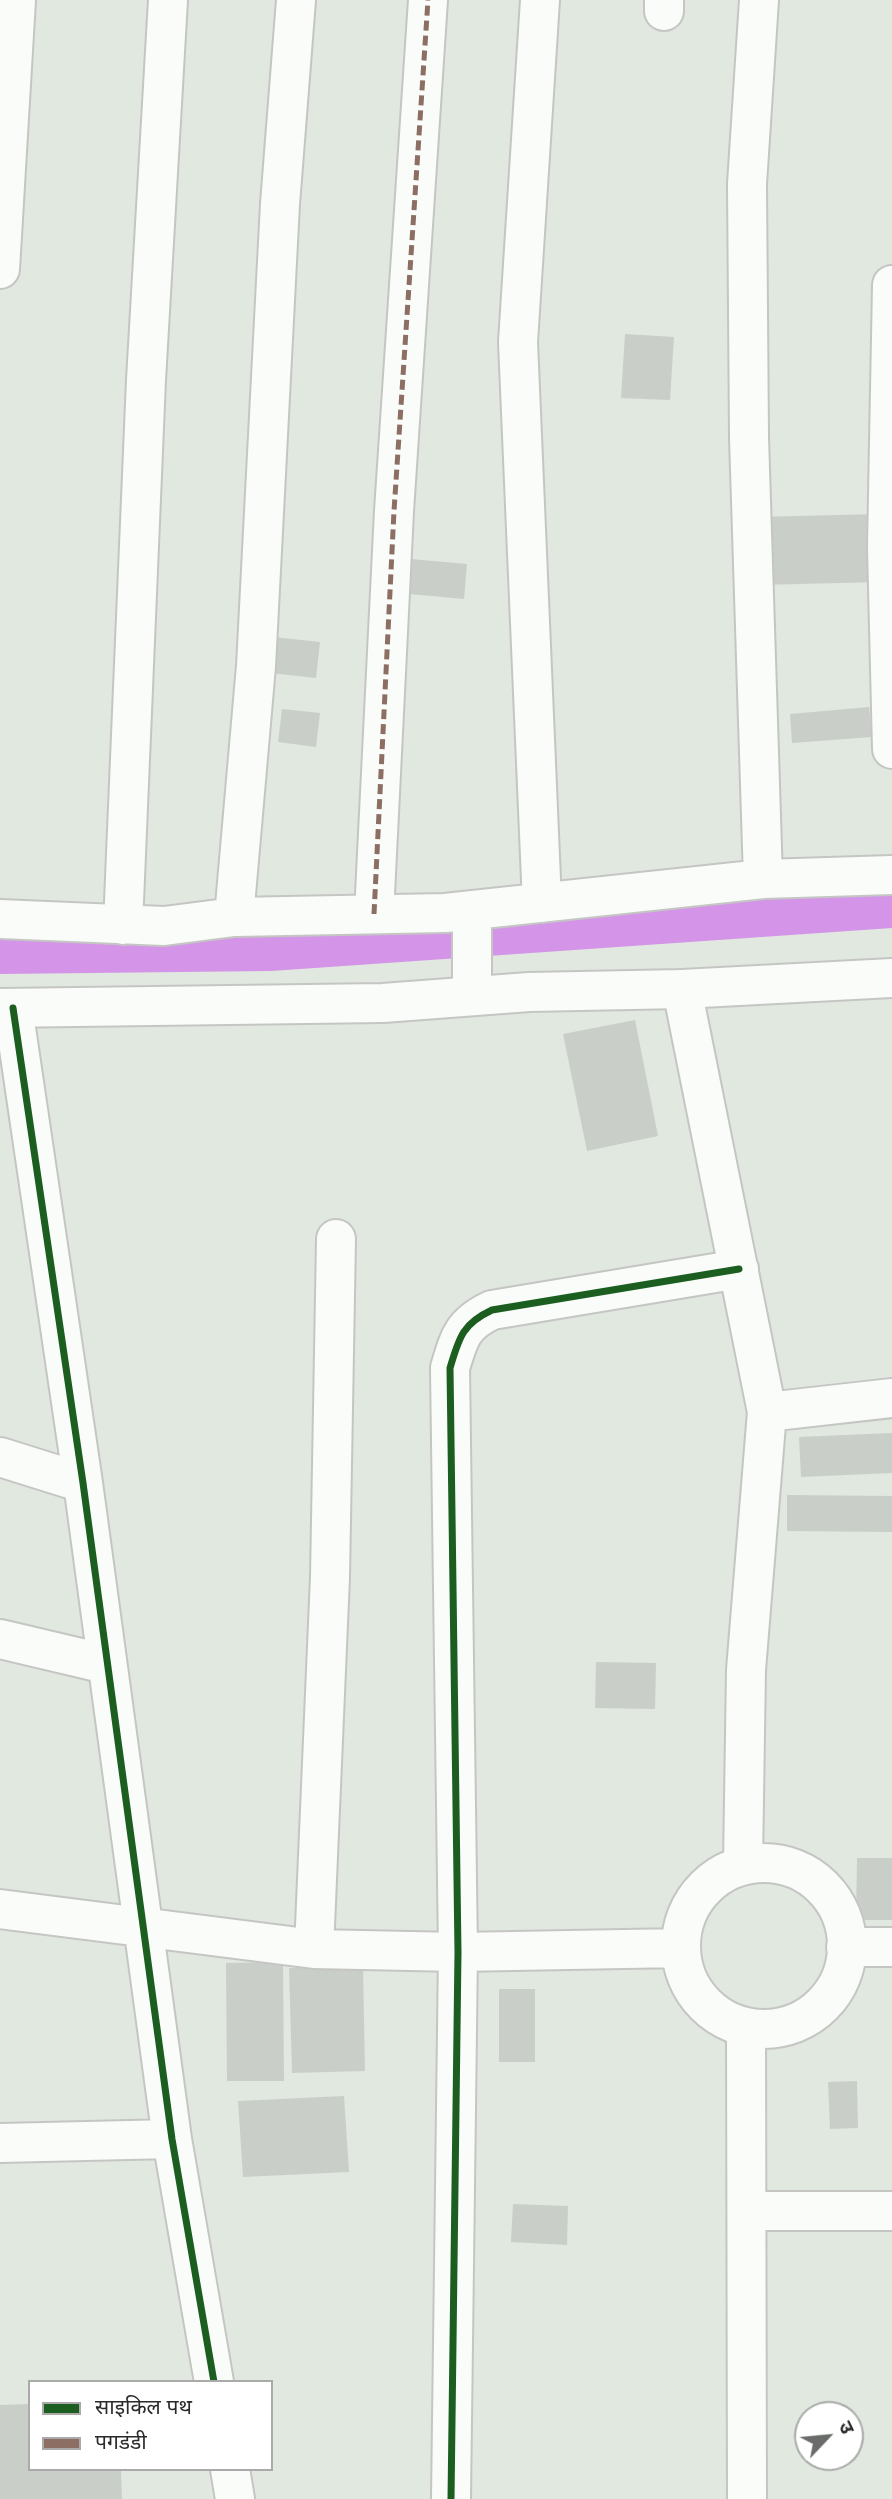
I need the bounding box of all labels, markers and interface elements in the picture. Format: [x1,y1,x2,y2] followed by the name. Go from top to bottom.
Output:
[28,2380,273,2471] legend
[95,2395,192,2418] text: साइकिल पथ
[794,2401,864,2471] north arrow
[835,2418,858,2437] text: उ
[95,2430,147,2453] text: पगडंडी

